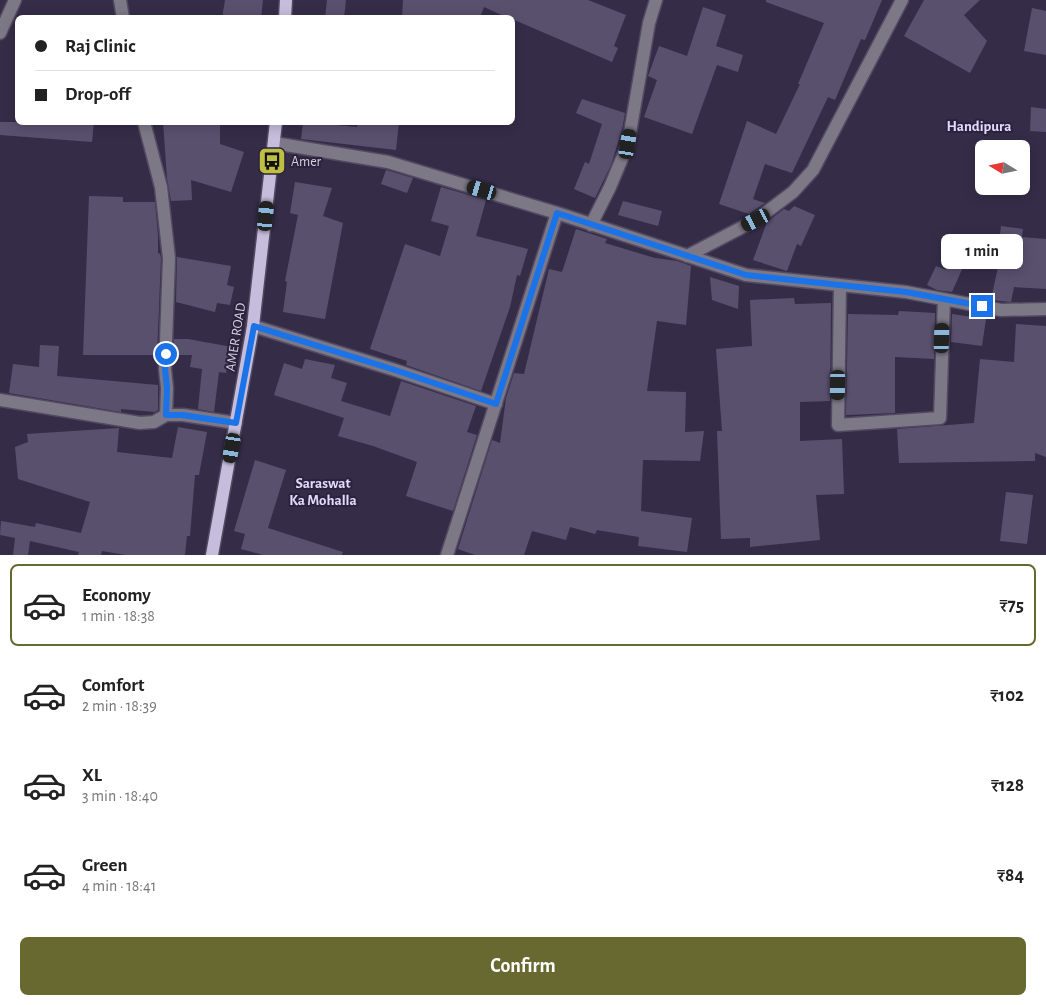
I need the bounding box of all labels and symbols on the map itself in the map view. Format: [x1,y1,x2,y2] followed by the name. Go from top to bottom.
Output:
[947,119,1011,134] district label: Handipura
[618,128,637,160] car
[975,140,1030,195] north arrow
[257,146,287,176] bus stop icon: Amer
[291,155,322,169] place label: Amer
[465,178,498,202] car
[256,200,275,232] car
[739,207,772,233] car
[941,234,1023,268] callout: 1 min
[971,295,993,317] route end
[224,302,248,373] street label: AMER ROAD
[933,323,950,353] car
[155,343,177,365] route start
[830,370,845,400] car
[222,432,241,464] car
[289,476,357,508] district label: Saraswat Ka Mohalla

